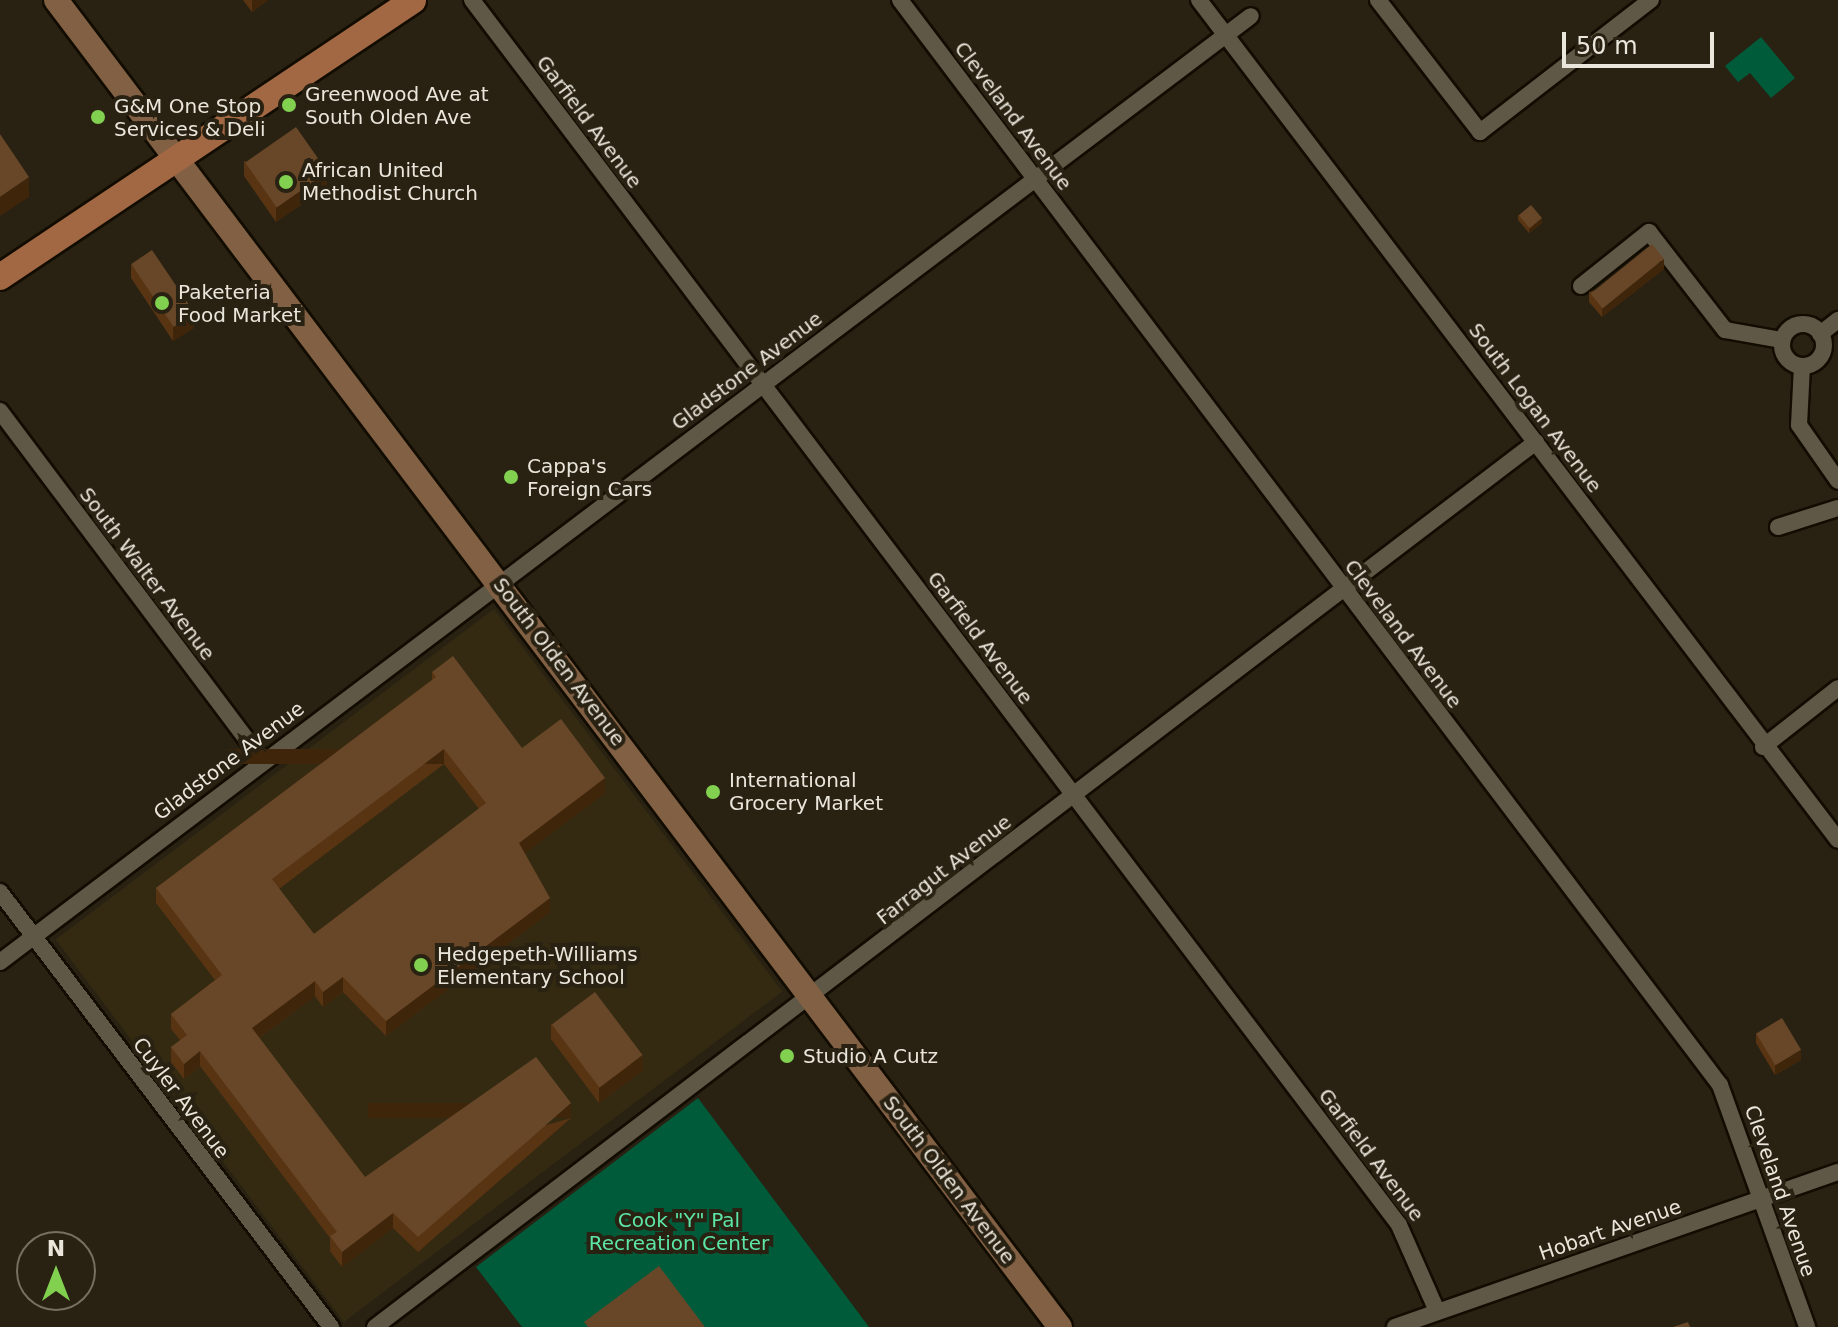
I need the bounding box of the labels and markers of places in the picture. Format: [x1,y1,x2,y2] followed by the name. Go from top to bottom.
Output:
[305,82,489,129] place label: Greenwood Ave at South Olden Ave
[114,94,265,141] place label: G&M One Stop Services & Deli
[280,96,298,114] marker: Greenwood Ave at South Olden Ave
[89,108,107,126] marker: G&M One Stop Services & Deli
[302,158,478,205] place label: African United Methodist Church
[277,173,295,191] marker: African United Methodist Church
[178,280,301,327] place label: Paketeria Food Market
[153,294,171,312] marker: Paketeria Food Market
[527,454,652,501] place label: Cappa's Foreign Cars
[502,468,520,486] marker: Cappa's Foreign Cars
[729,768,883,815] place label: International Grocery Market
[704,783,722,801] marker: International Grocery Market
[437,942,638,989] place label: Hedgepeth-Williams Elementary School
[412,956,430,974] marker: Hedgepeth-Williams Elementary School
[803,1044,938,1068] place label: Studio A Cutz
[778,1047,796,1065] marker: Studio A Cutz

